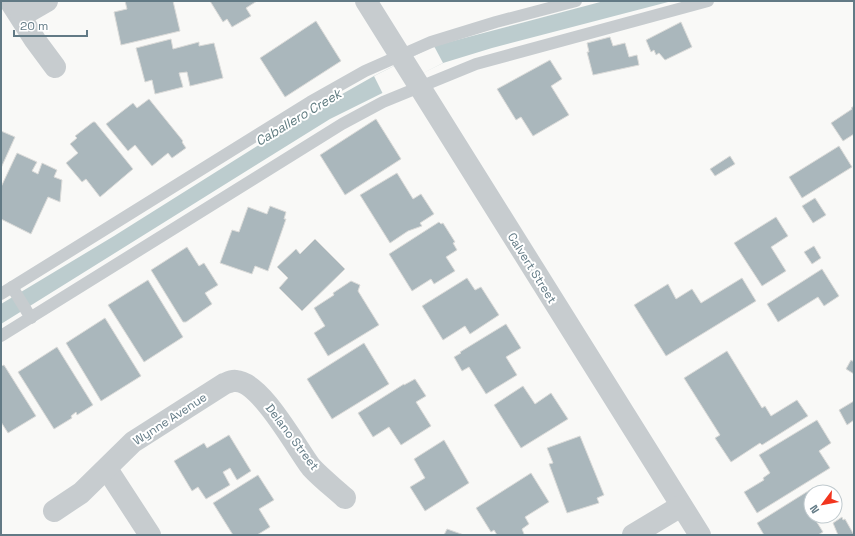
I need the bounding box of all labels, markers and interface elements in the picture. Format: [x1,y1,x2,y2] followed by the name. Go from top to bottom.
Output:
[14,12,87,38] scale bar
[20,18,48,34] text: 20 m
[252,84,346,150] water label: Caballero Creek
[504,230,560,306] street label: Calvert Street
[130,389,210,449] street label: Wynne Avenue
[262,400,322,474] street label: Delano Street
[803,484,843,524] north arrow
[807,502,822,516] text: N

